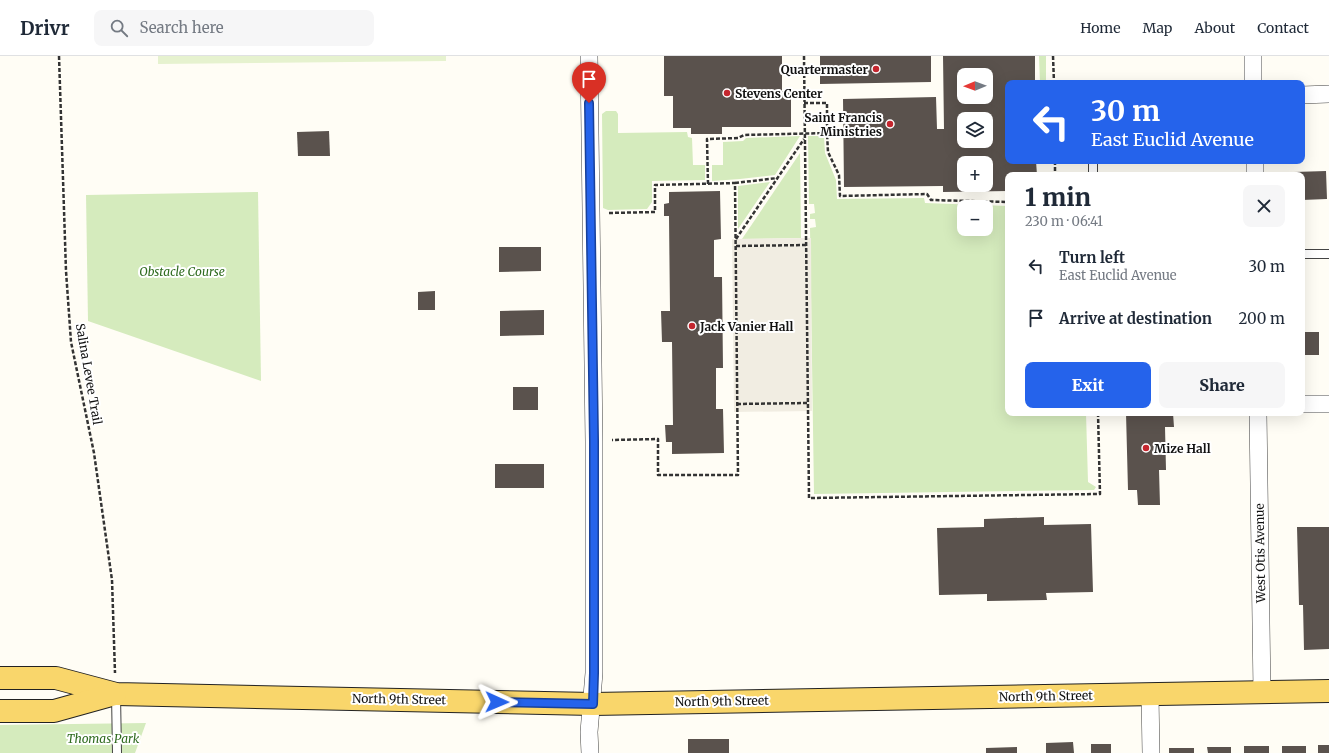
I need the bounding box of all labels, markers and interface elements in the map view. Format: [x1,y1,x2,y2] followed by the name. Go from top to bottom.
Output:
[94,10,374,46] search box
[20,16,70,40] text: Drivr
[108,17,130,39] icon: search
[140,18,224,37] text: Search here
[1080,19,1121,37] text: Home
[1143,19,1172,37] text: Map
[1194,19,1235,37] text: About
[1257,19,1309,37] text: Contact
[572,62,606,103] pin
[781,62,868,77] place label: Quartermaster
[871,64,881,74] marker: Quartermaster
[578,68,600,90] icon: arrive
[957,68,993,104] north arrow
[957,68,993,236] map controls
[735,86,823,101] place label: Stevens Center
[722,88,732,98] marker: Stevens Center
[1091,93,1160,129] text: 30 m
[1025,96,1077,148] icon: left
[804,110,882,139] place label: Saint Francis Ministries
[957,112,993,148] button: layers
[885,119,895,129] marker: Saint Francis Ministries
[1091,128,1254,151] text: East Euclid Avenue
[957,156,993,192] button: +
[1025,182,1091,213] text: 1 min
[1243,185,1285,227] button: close
[957,200,993,236] button: −
[1025,213,1103,230] text: 230 m · 06:41
[1059,248,1125,267] text: Turn left
[1025,255,1047,277] icon: left
[1248,257,1285,276] text: 30 m
[139,264,225,279] park label: Obstacle Course
[1059,267,1177,284] text: East Euclid Avenue
[1025,307,1047,329] icon: arrive
[1059,309,1212,328] text: Arrive at destination
[1238,309,1285,328] text: 200 m
[699,319,793,334] place label: Jack Vanier Hall
[687,321,697,331] marker: Jack Vanier Hall
[73,322,105,426] street label: Salina Levee Trail
[1025,362,1151,408] button: Exit
[1159,362,1285,408] button: Share
[1154,441,1211,456] place label: Mize Hall
[1141,443,1151,453] marker: Mize Hall
[1252,503,1268,604] street label: West Otis Avenue
[476,681,518,723] position arrow
[999,688,1093,704] street label: North 9th Street
[352,691,446,707] street label: North 9th Street
[675,693,769,709] street label: North 9th Street
[67,731,140,746] park label: Thomas Park

